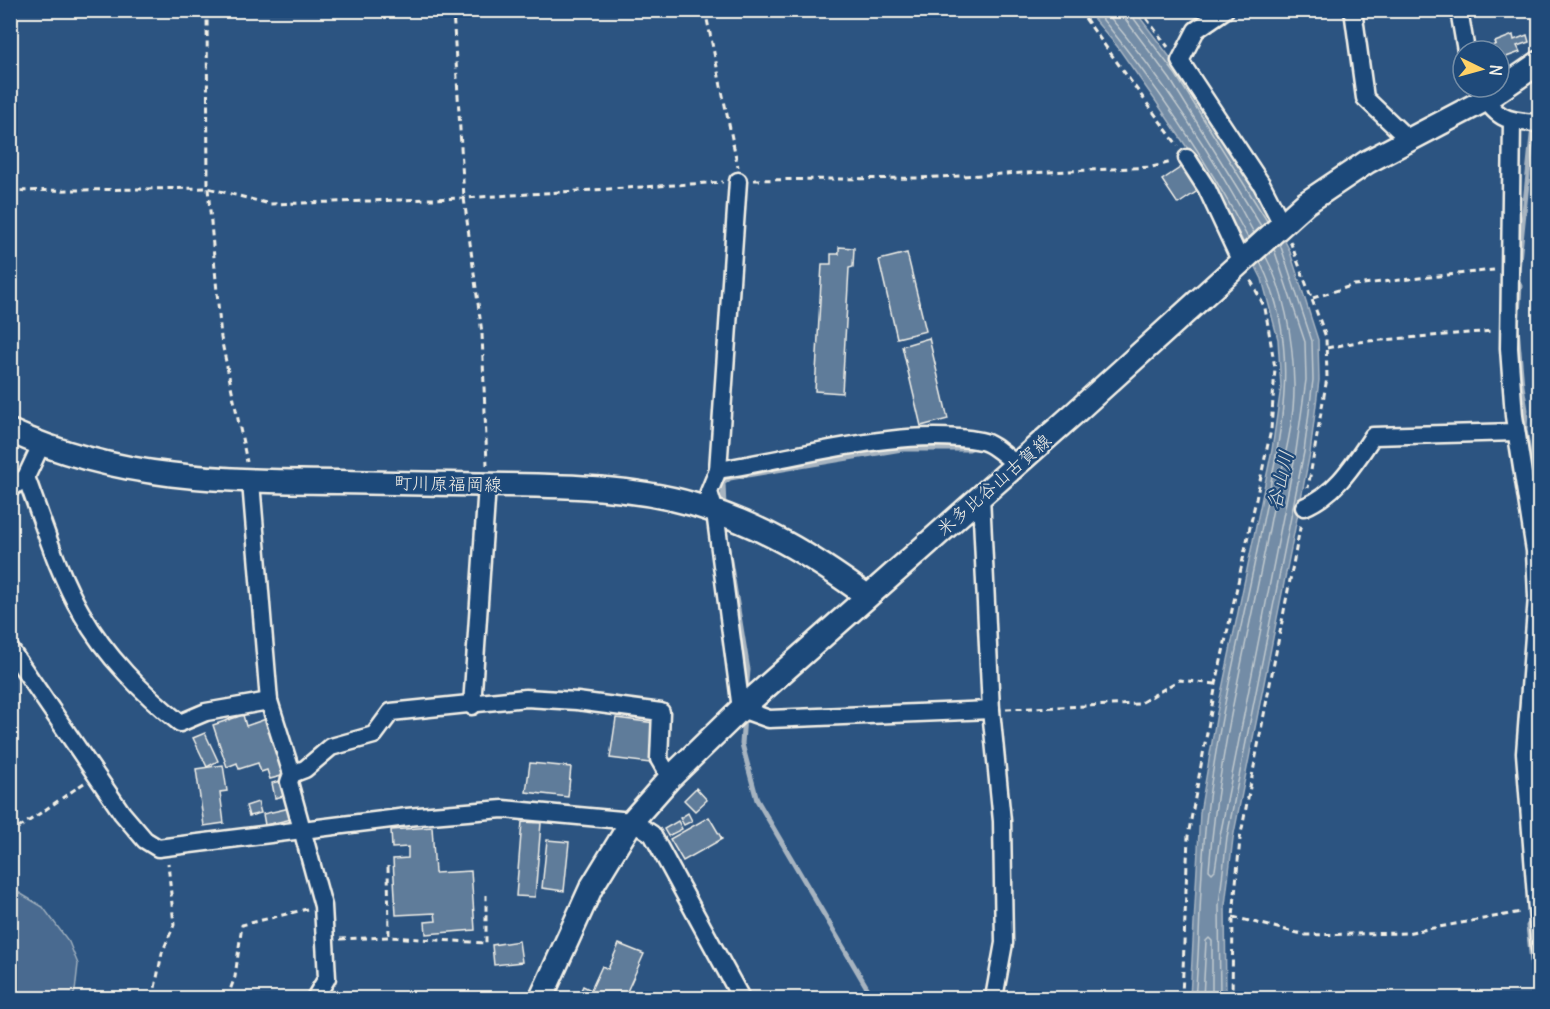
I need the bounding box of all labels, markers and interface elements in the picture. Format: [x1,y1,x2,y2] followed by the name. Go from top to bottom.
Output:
[1451,39,1511,99] north arrow
[1485,64,1506,77] text: N
[932,429,1056,541] street label: 米多比谷山古賀線
[1261,448,1298,512] water label: 谷山川
[394,471,502,496] street label: 町川原福岡線

